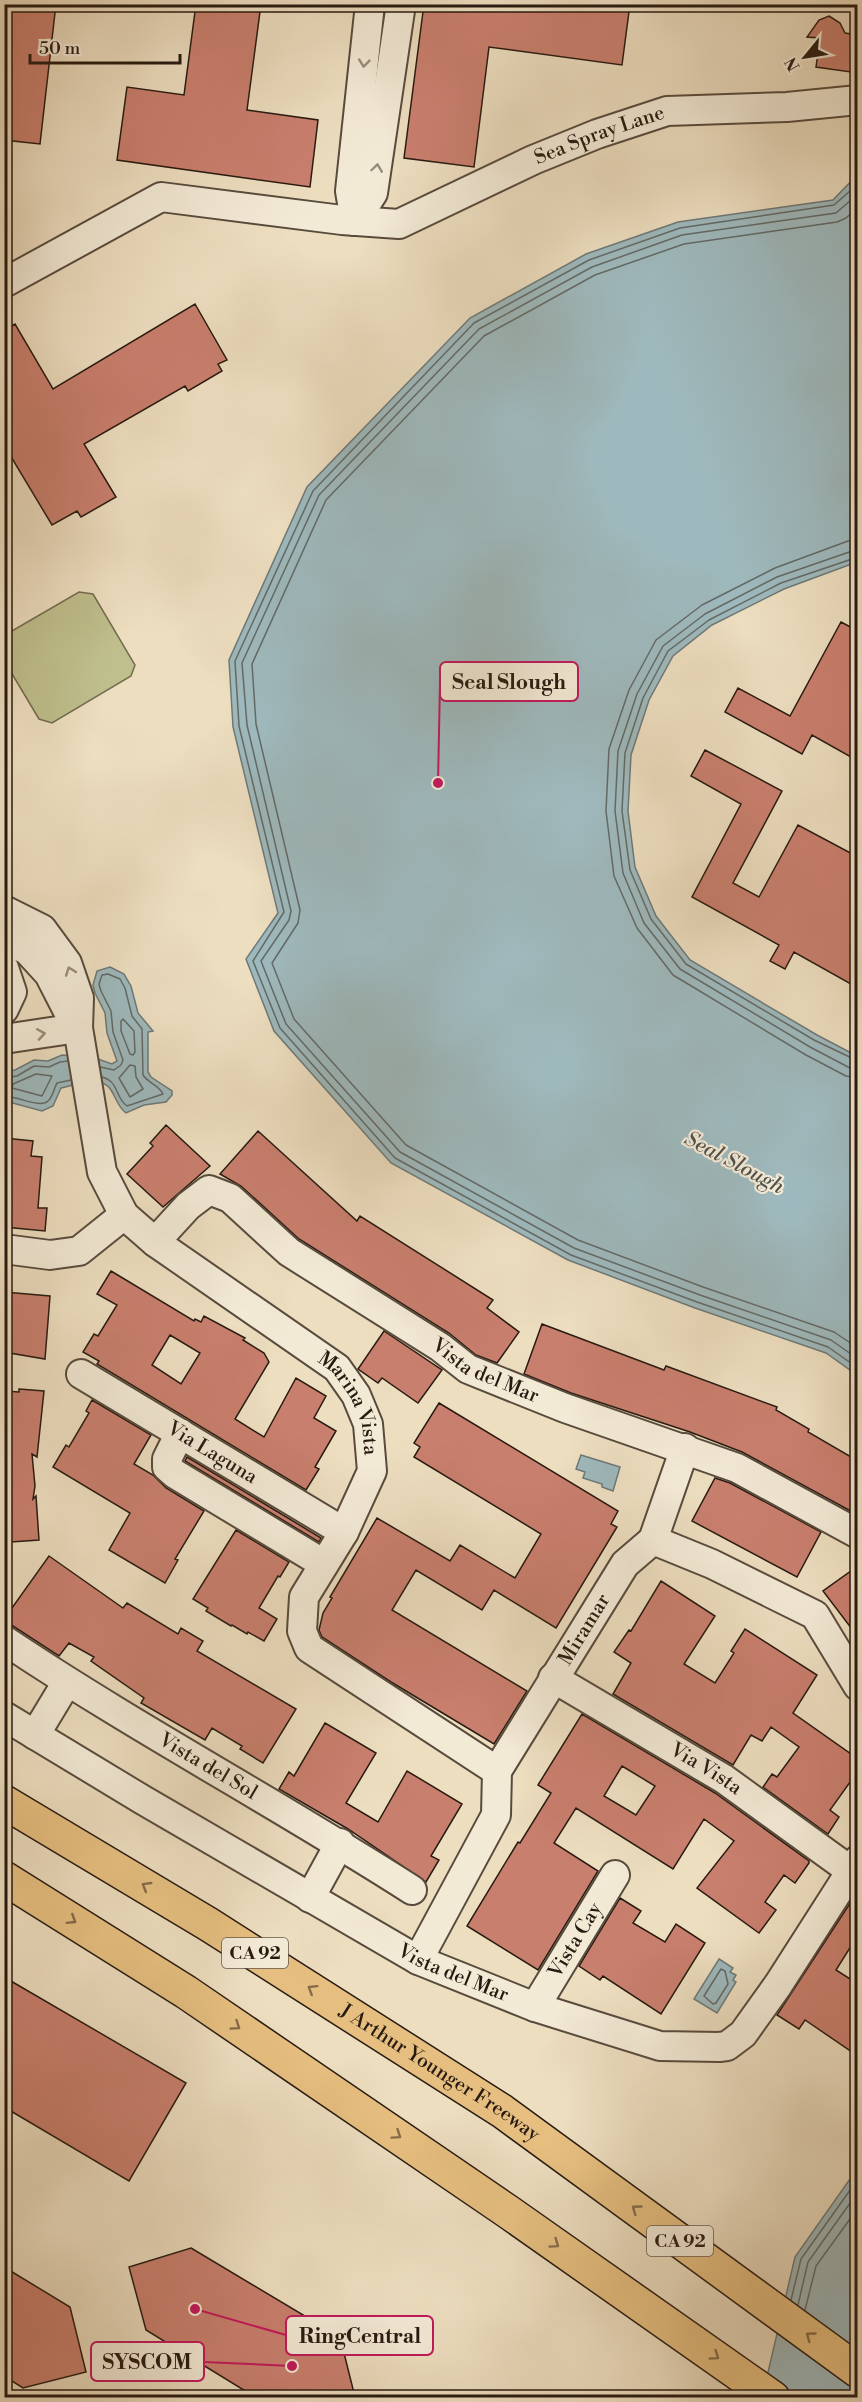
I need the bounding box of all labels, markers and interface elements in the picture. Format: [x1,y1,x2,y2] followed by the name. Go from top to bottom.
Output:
[30,27,180,65] scale bar
[775,27,835,87] north arrow
[39,37,81,60] text: 50 m
[781,53,805,74] text: N
[358,58,371,67] one-way arrow
[531,100,668,171] street label: Sea Spray Lane
[370,163,382,173] one-way arrow
[440,662,578,701] callout: Seal Slough
[452,670,566,696] text: Seal Slough
[64,967,77,977] one-way arrow
[37,1028,46,1040] one-way arrow
[680,1126,789,1200] water label: Seal Slough
[426,1332,543,1409] street label: Vista del Mar
[313,1346,383,1457] street label: Marina Vista
[161,1415,263,1490] street label: Via Laguna
[553,1589,616,1670] street label: Miramar
[153,1727,262,1805] street label: Vista del Sol
[664,1737,748,1801] street label: Via Vista
[142,1882,152,1894] one-way arrow
[542,1898,608,1983] street label: Vista Cay
[66,1912,76,1924] one-way arrow
[222,1938,288,1968] road number: CA 92
[392,1938,513,2008] street label: Vista del Mar
[308,1984,318,1996] one-way arrow
[334,1998,545,2147] street label: J Arthur Younger Freeway
[229,2018,240,2029] one-way arrow
[391,2128,401,2140] one-way arrow
[631,2205,642,2216] one-way arrow
[647,2226,713,2256] road number: CA 92
[548,2237,559,2248] one-way arrow
[286,2316,433,2355] callout: RingCentral
[299,2324,421,2350] text: RingCentral
[806,2333,817,2344] one-way arrow
[91,2342,204,2381] callout: SYSCOM
[708,2349,719,2360] one-way arrow
[102,2350,192,2376] text: SYSCOM

